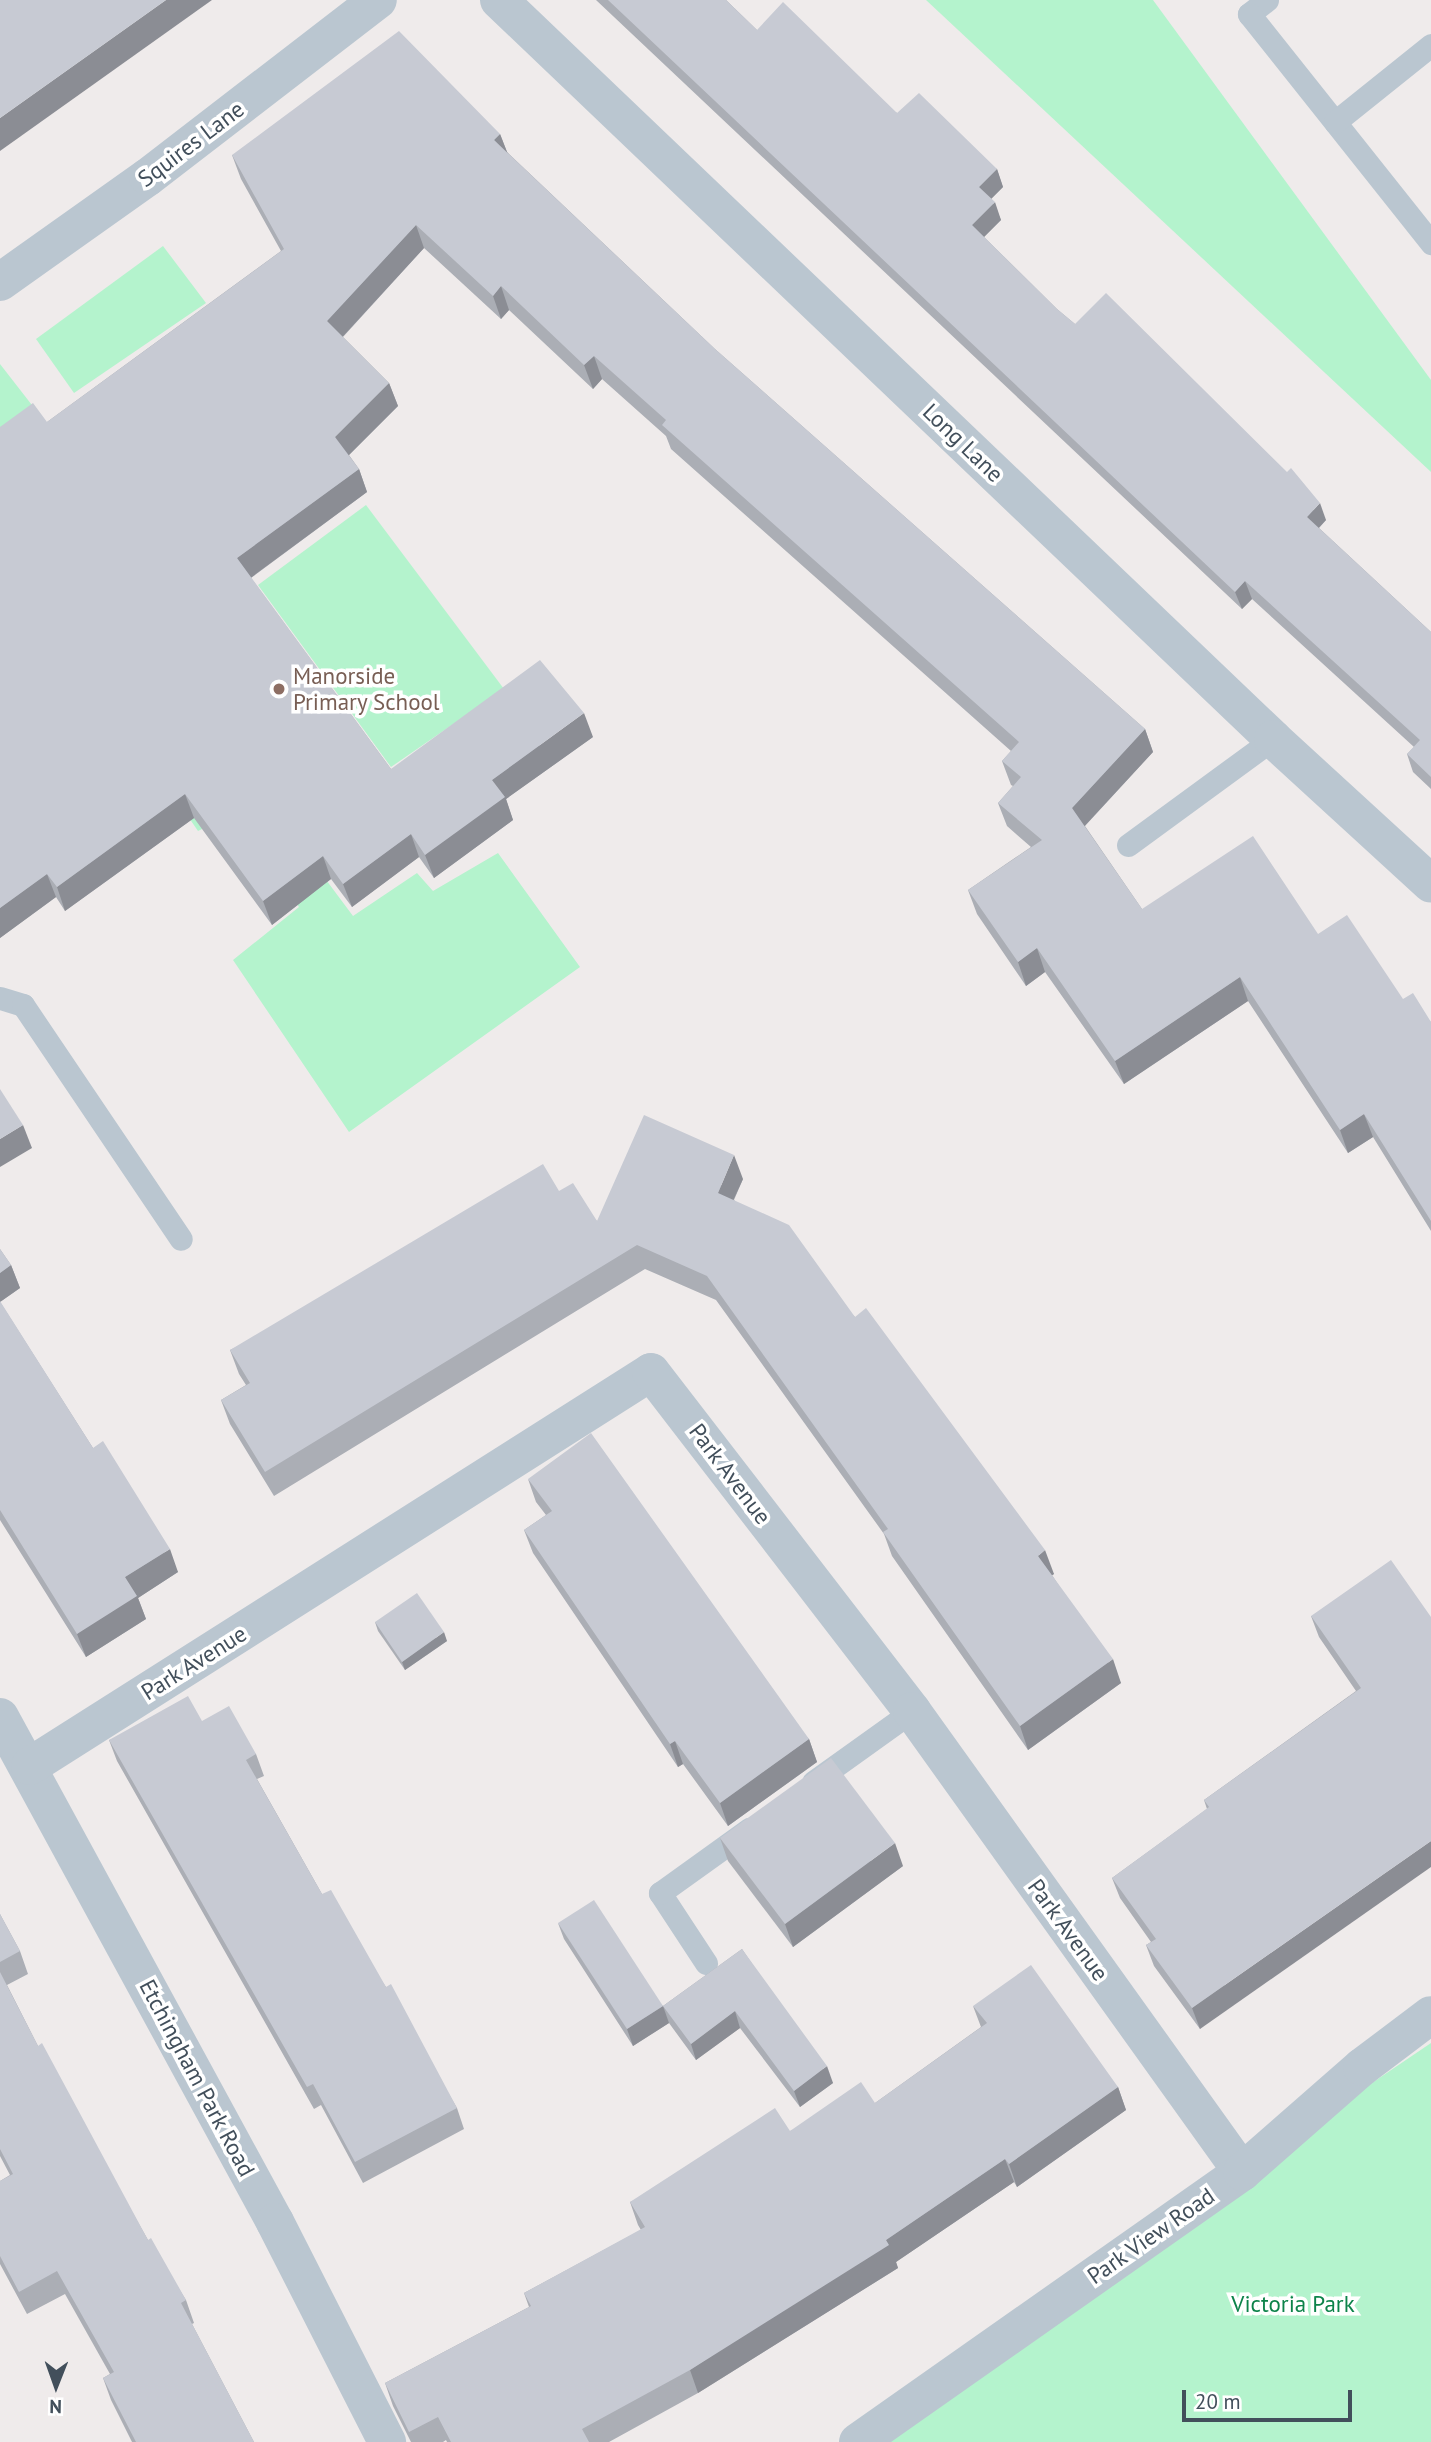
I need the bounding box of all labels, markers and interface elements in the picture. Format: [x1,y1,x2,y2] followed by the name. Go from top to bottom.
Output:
[133,95,249,193] street label: Squires Lane
[917,398,1009,488] street label: Long Lane
[293,662,440,716] place label: Manorside Primary School
[271,681,287,697] marker: Manorside Primary School
[683,1418,777,1530] street label: Park Avenue
[136,1619,252,1707] street label: Park Avenue
[1021,1873,1115,1987] street label: Park Avenue
[133,1974,261,2182] street label: Etchingham Park Road
[1081,2181,1221,2291] street label: Park View Road
[1231,2290,1355,2318] park label: Victoria Park
[21,2351,91,2421] north arrow
[1186,2376,1356,2420] scale bar
[1195,2388,1241,2415] text: 20 m
[49,2395,62,2419] text: N

